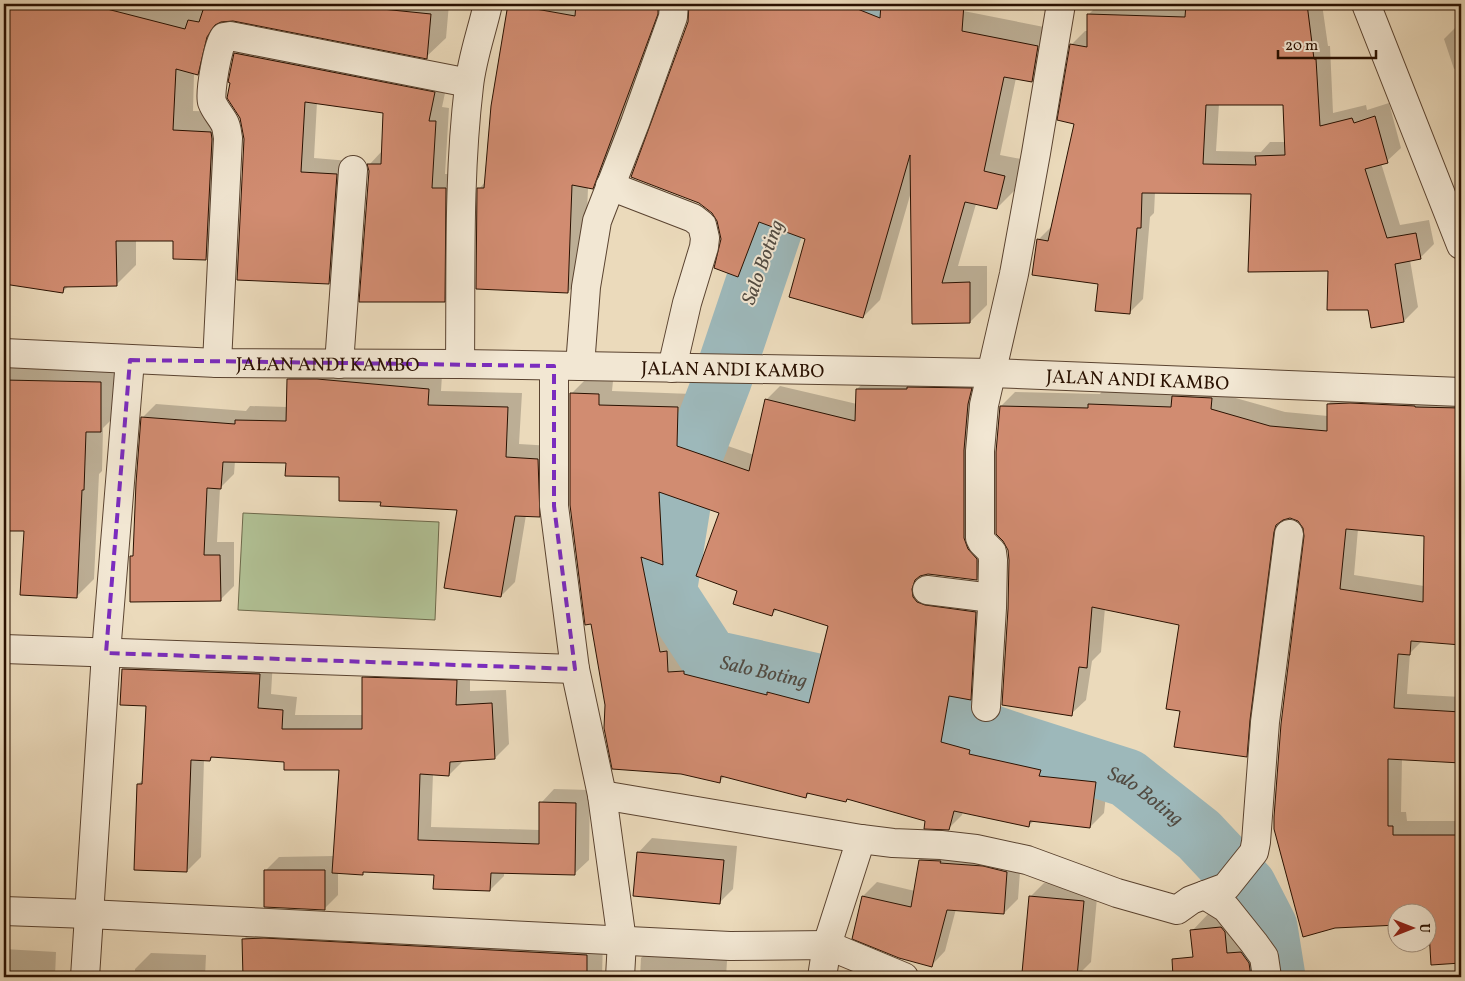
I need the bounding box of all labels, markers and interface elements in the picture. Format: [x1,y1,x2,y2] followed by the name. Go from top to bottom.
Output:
[1278,28,1375,60] scale bar
[1285,36,1318,57] text: 20 m
[736,216,792,309] water label: Salo Boting
[236,352,420,379] street label: JALAN ANDI KAMBO
[641,356,825,385] street label: JALAN ANDI KAMBO
[1045,364,1230,398] street label: JALAN ANDI KAMBO
[717,650,810,696] water label: Salo Boting
[1104,761,1189,833] water label: Salo Boting
[1388,904,1438,954] north arrow
[1414,923,1433,933] text: U

